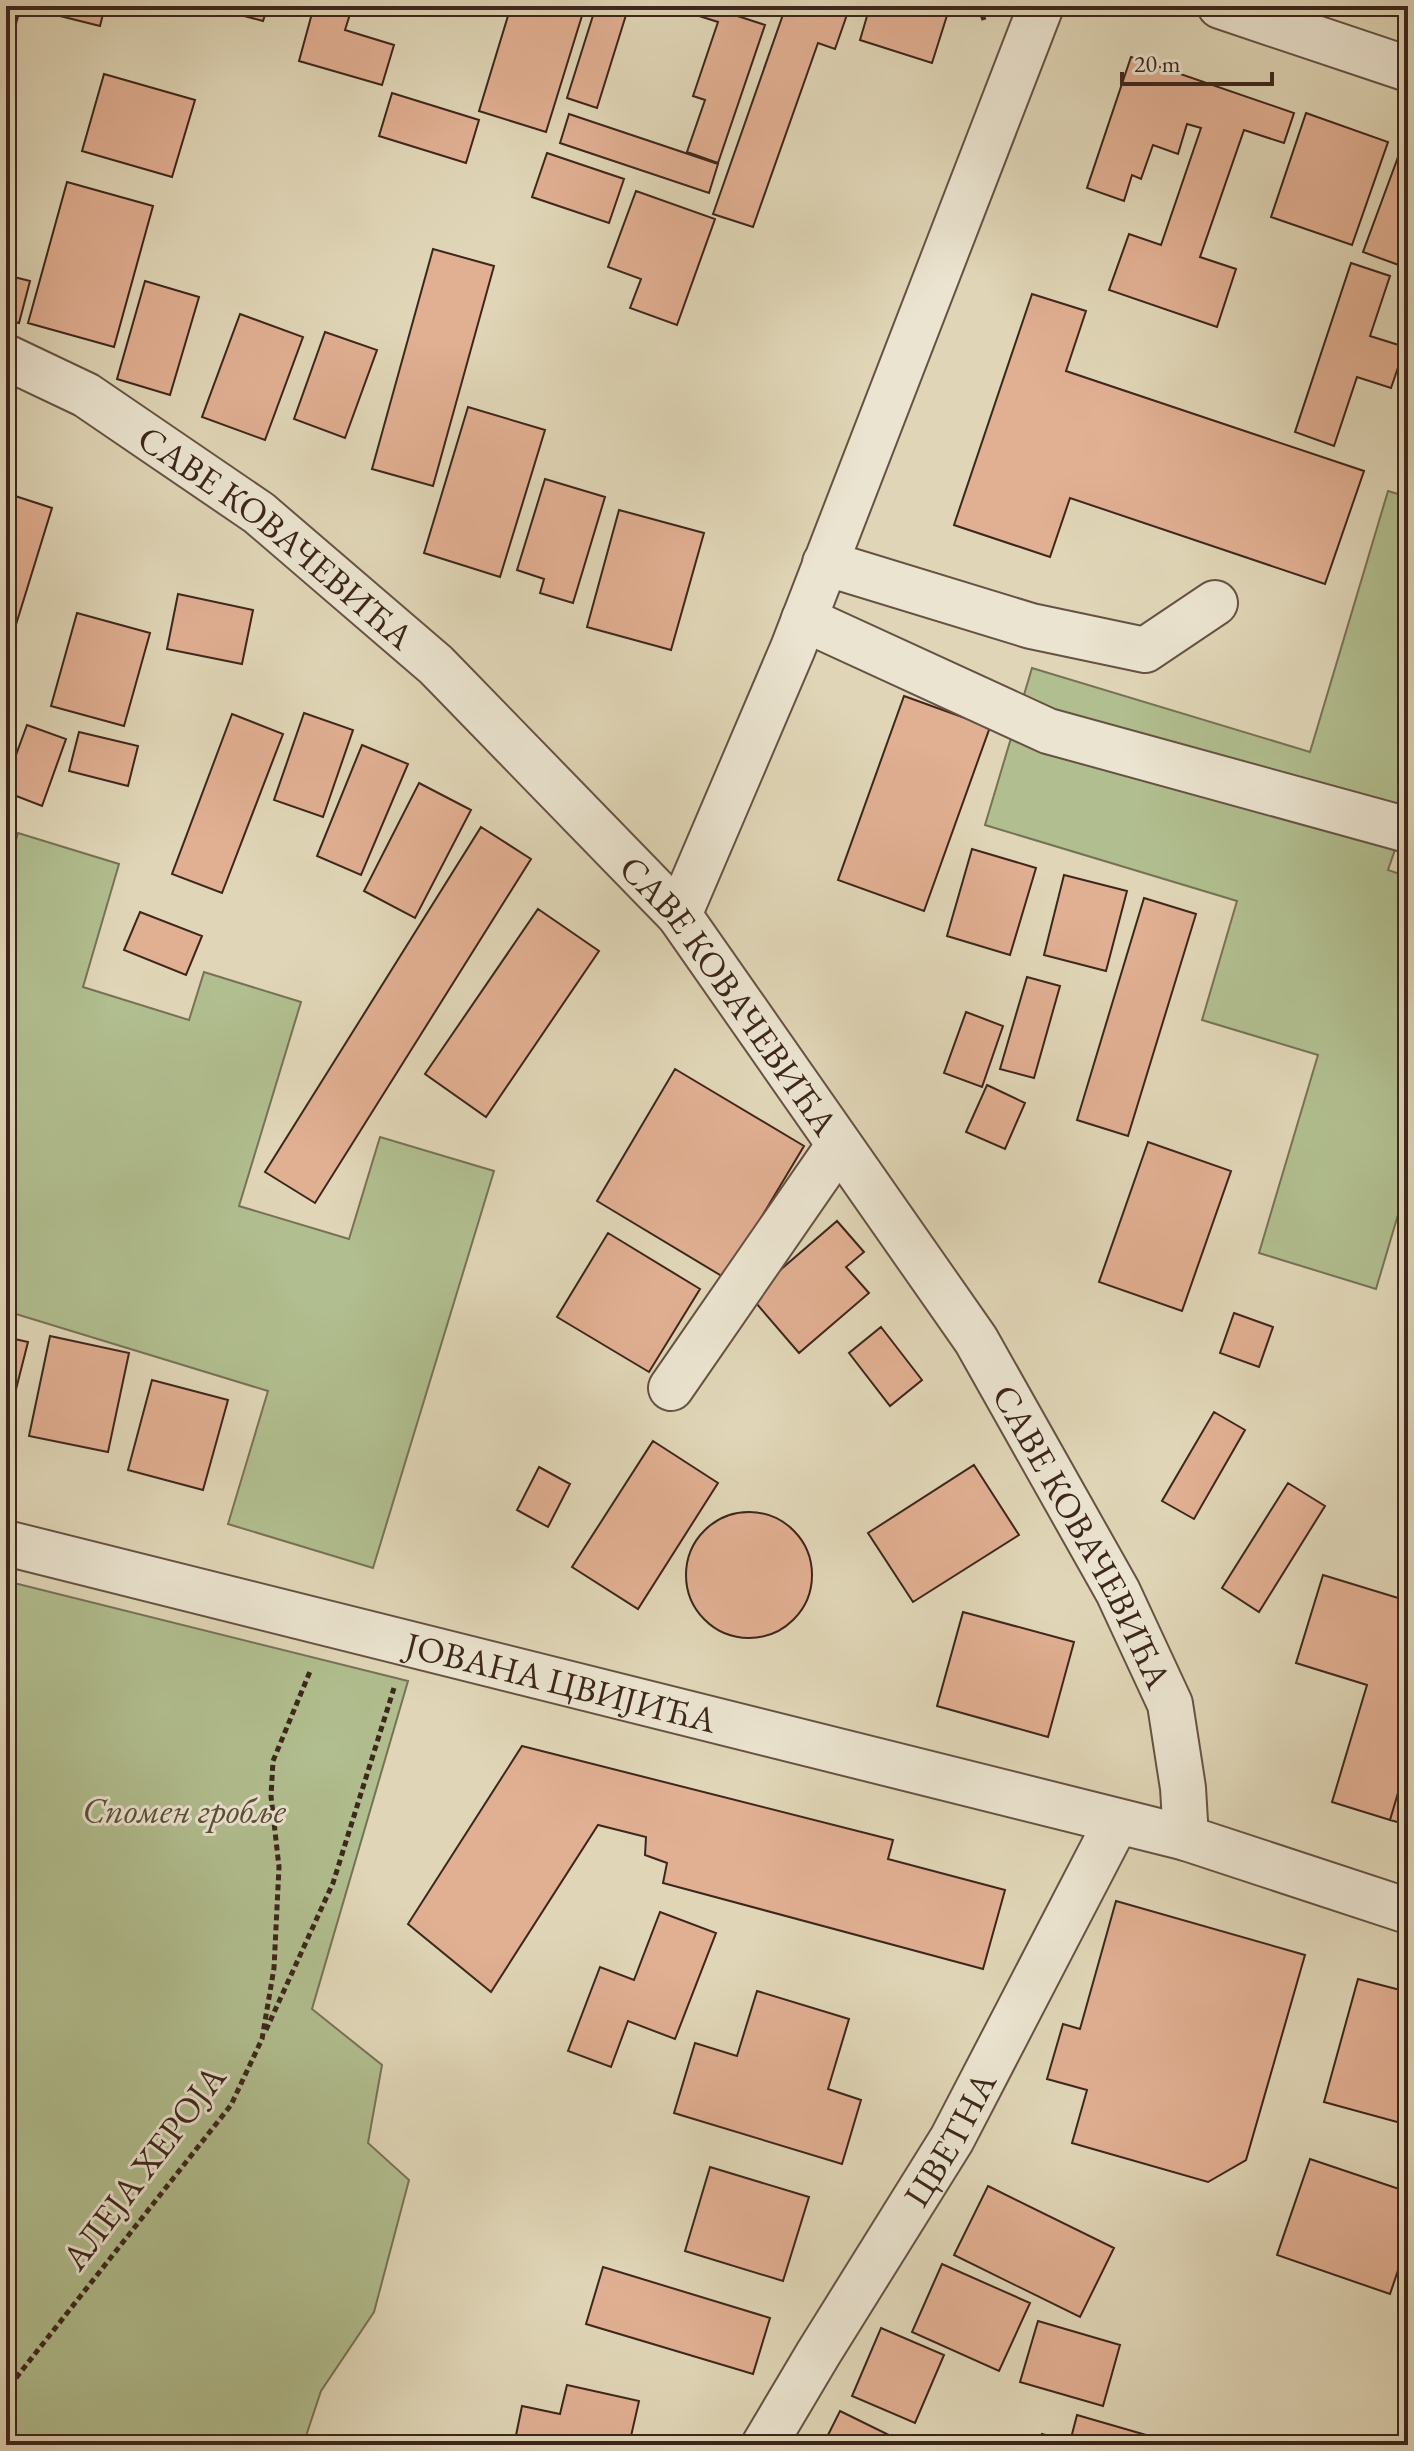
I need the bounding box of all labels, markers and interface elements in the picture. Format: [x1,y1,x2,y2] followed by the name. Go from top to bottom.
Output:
[1122,36,1272,86] scale bar
[1134,48,1181,79] text: 20 m
[129,414,424,660] street label: САВЕ КОВАЧЕВИЋА
[609,845,849,1145] street label: САВЕ КОВАЧЕВИЋА
[982,1376,1183,1697] street label: САВЕ КОВАЧЕВИЋА
[398,1620,722,1744] street label: ЈОВАНА ЦВИЈИЋА
[82,1787,287,1834] park label: Спомен гробље
[50,2054,237,2280] street label: АЛЕЈА ХЕРОЈА
[893,2063,1007,2215] street label: ЦВЕТНА

